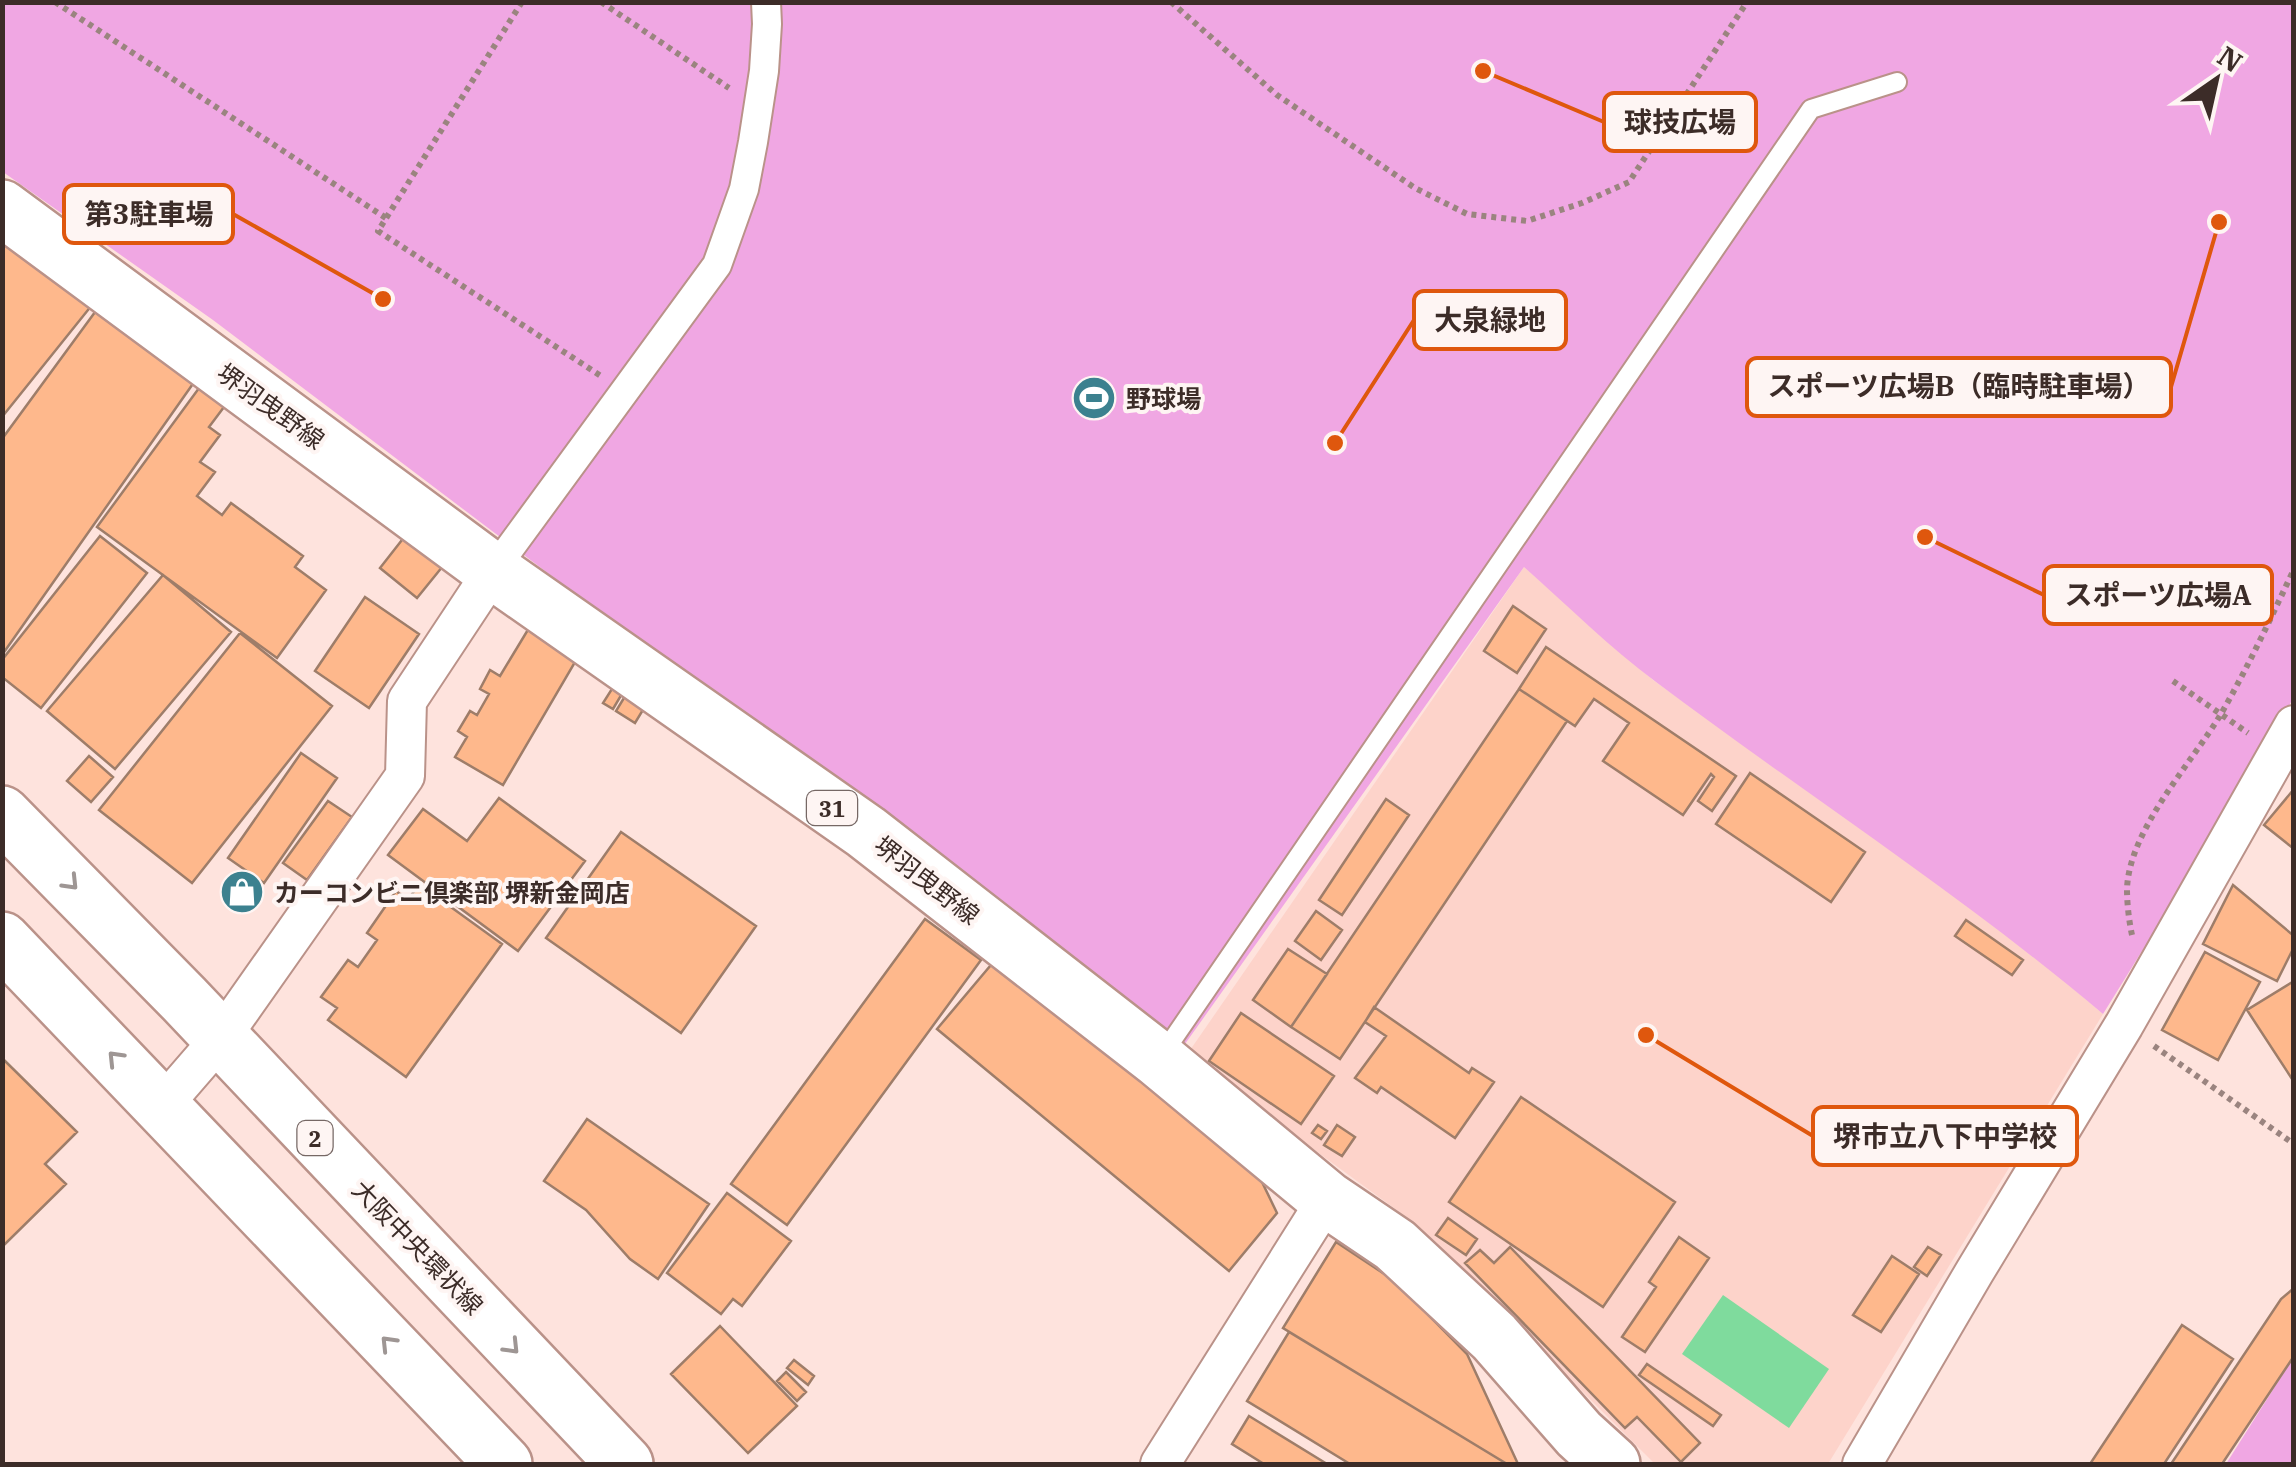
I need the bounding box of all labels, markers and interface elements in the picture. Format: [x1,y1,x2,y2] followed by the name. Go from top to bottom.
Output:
[2166,30,2266,130] north arrow
[2211,37,2250,80] text: N
[1604,93,1756,151] callout: 球技広場
[1624,103,1736,140] text: 球技広場
[64,185,233,243] callout: 第3駐車場
[85,195,213,232] text: 第3駐車場
[1414,291,1566,349] callout: 大泉緑地
[1434,301,1546,338] text: 大泉緑地
[211,356,331,456] street label: 堺羽曳野線
[1747,358,2171,416] callout: スポーツ広場B（臨時駐車場）
[1767,367,2151,404] text: スポーツ広場B（臨時駐車場）
[1071,375,1117,421] sports icon: 野球場
[1126,382,1201,415] place label: 野球場
[2044,566,2272,624] callout: スポーツ広場A
[2064,576,2252,613] text: スポーツ広場A
[807,791,857,825] road number: 31
[868,829,986,931] street label: 堺羽曳野線
[219,869,265,915] shop icon: カーコンビニ倶楽部 堺新金岡店
[59,872,77,890] one-way arrow
[274,876,630,909] place label: カーコンビニ倶楽部 堺新金岡店
[109,1051,127,1069] one-way arrow
[1813,1107,2077,1165] callout: 堺市立八下中学校
[1833,1117,2057,1154] text: 堺市立八下中学校
[298,1121,332,1155] road number: 2
[345,1173,491,1321] street label: 大阪中央環状線
[500,1335,518,1353] one-way arrow
[382,1337,400,1355] one-way arrow

